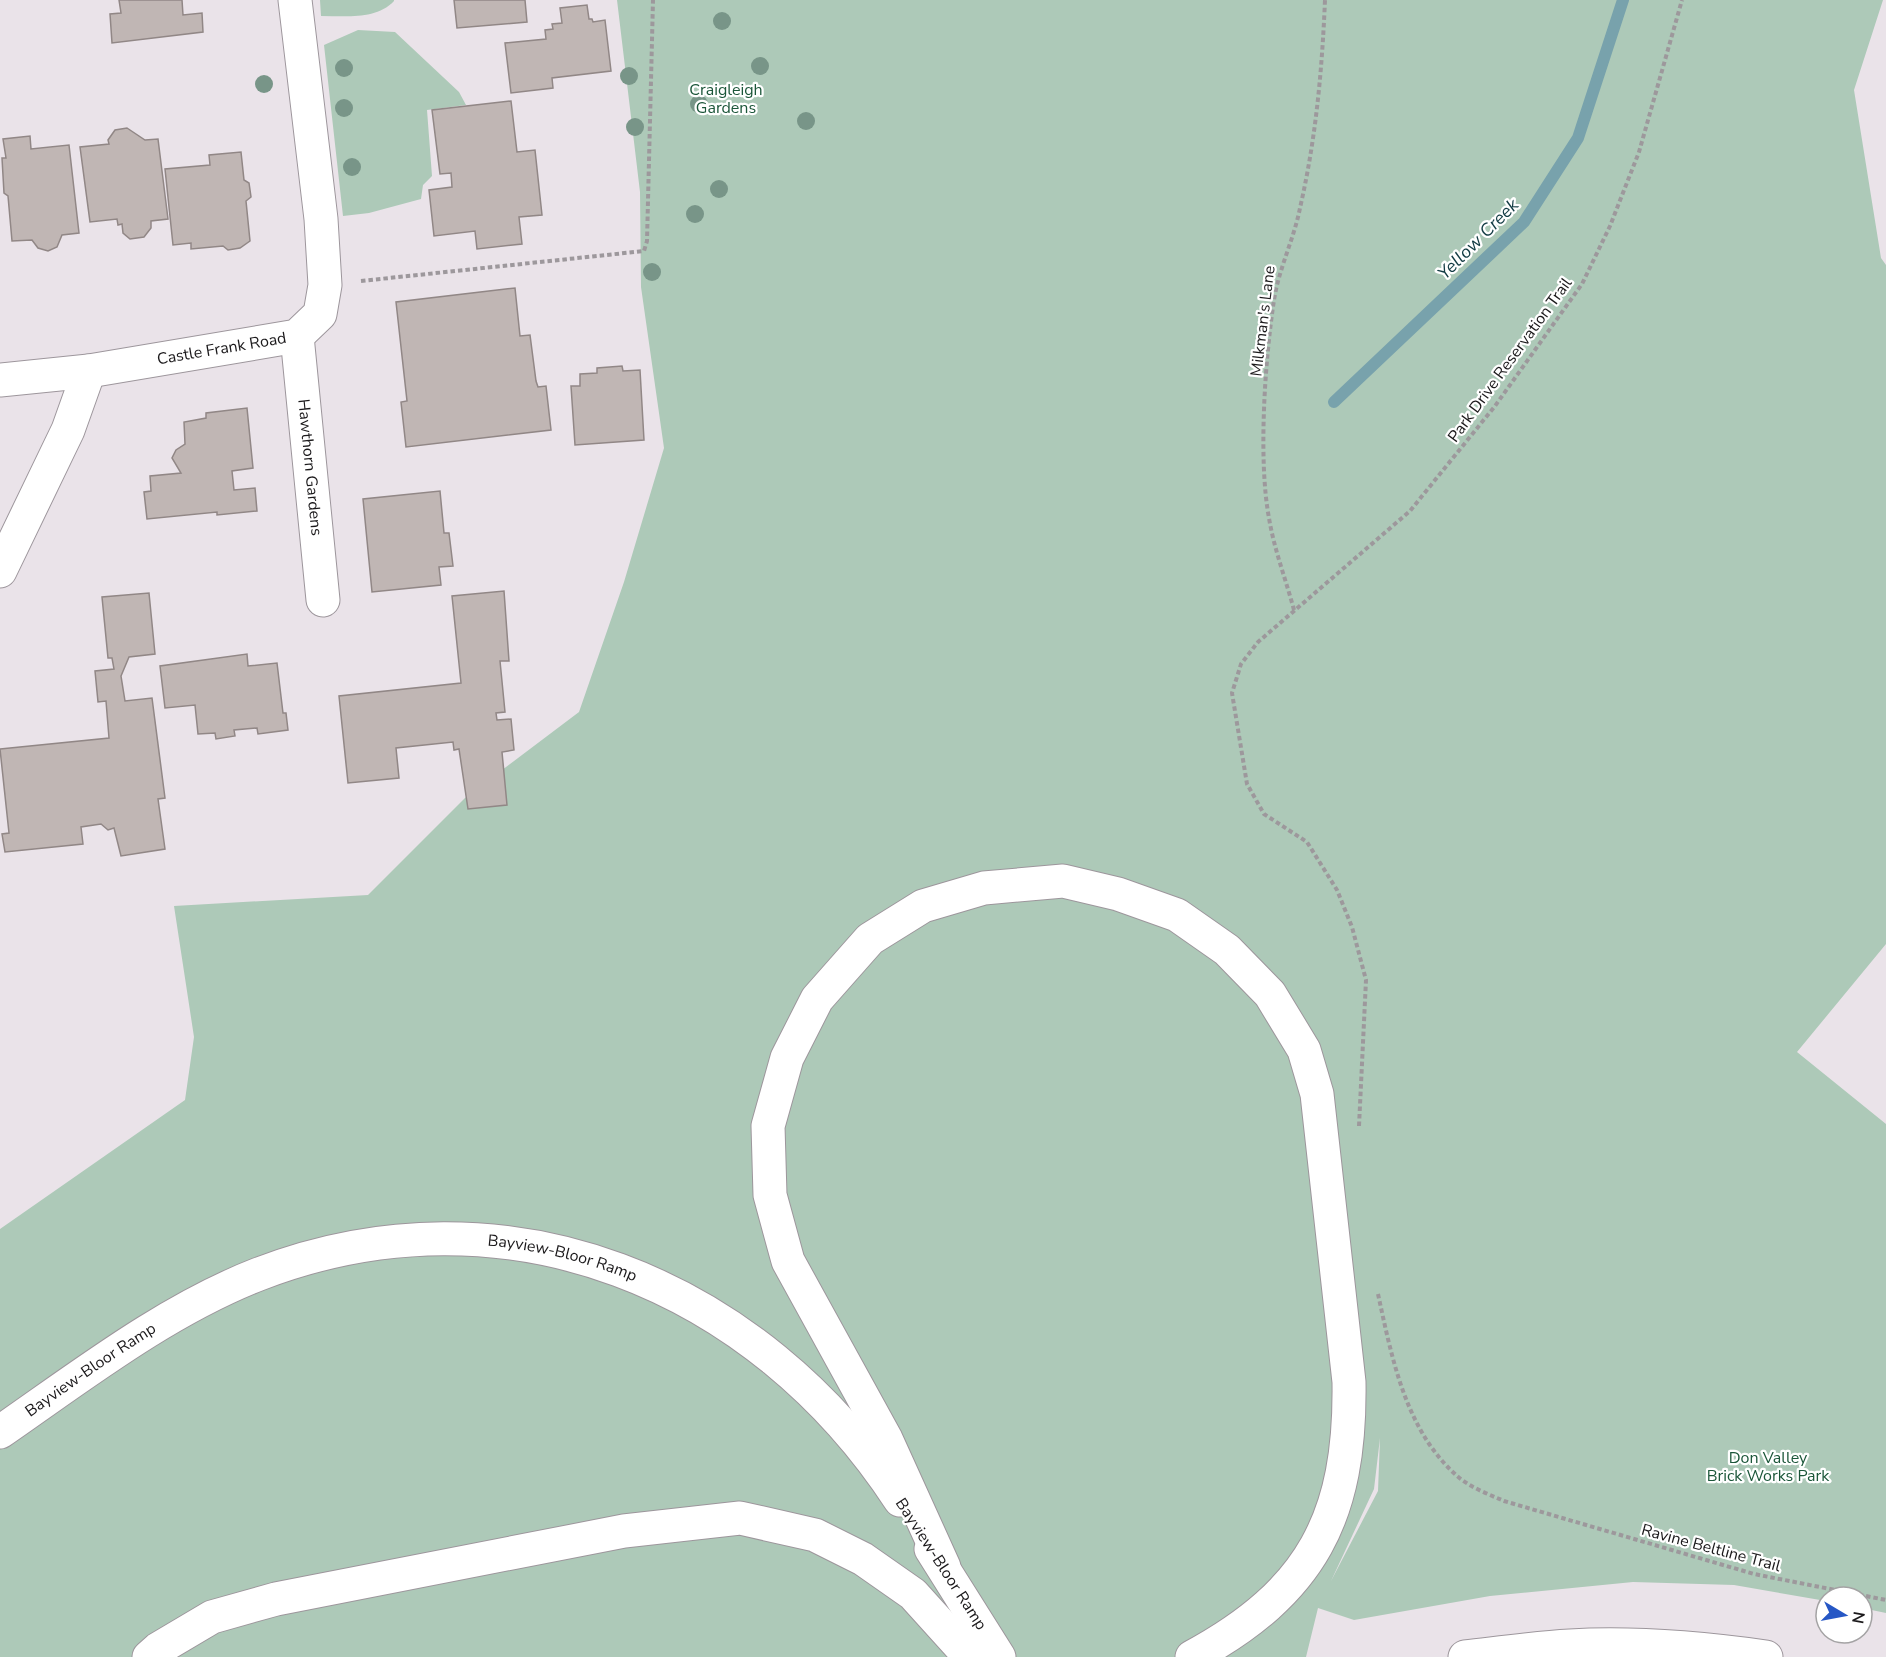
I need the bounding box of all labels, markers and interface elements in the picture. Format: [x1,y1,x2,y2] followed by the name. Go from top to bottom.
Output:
[689,79,763,119] park label: Craigleigh Gardens
[1432,192,1525,285] water label: Yellow Creek
[1245,264,1281,378] street label: Milkman's Lane
[1443,273,1577,447] street label: Park Drive Reservation Trail
[155,327,288,370] street label: Castle Frank Road
[292,398,328,537] street label: Hawthorn Gardens
[487,1230,640,1287] street label: Bayview-Bloor Ramp
[21,1318,160,1422] street label: Bayview-Bloor Ramp
[1707,1447,1830,1487] park label: Don Valley Brick Works Park
[890,1494,992,1634] street label: Bayview-Bloor Ramp
[1639,1519,1783,1577] street label: Ravine Beltline Trail
[1814,1585,1874,1645] north arrow
[1846,1610,1870,1625] text: N

